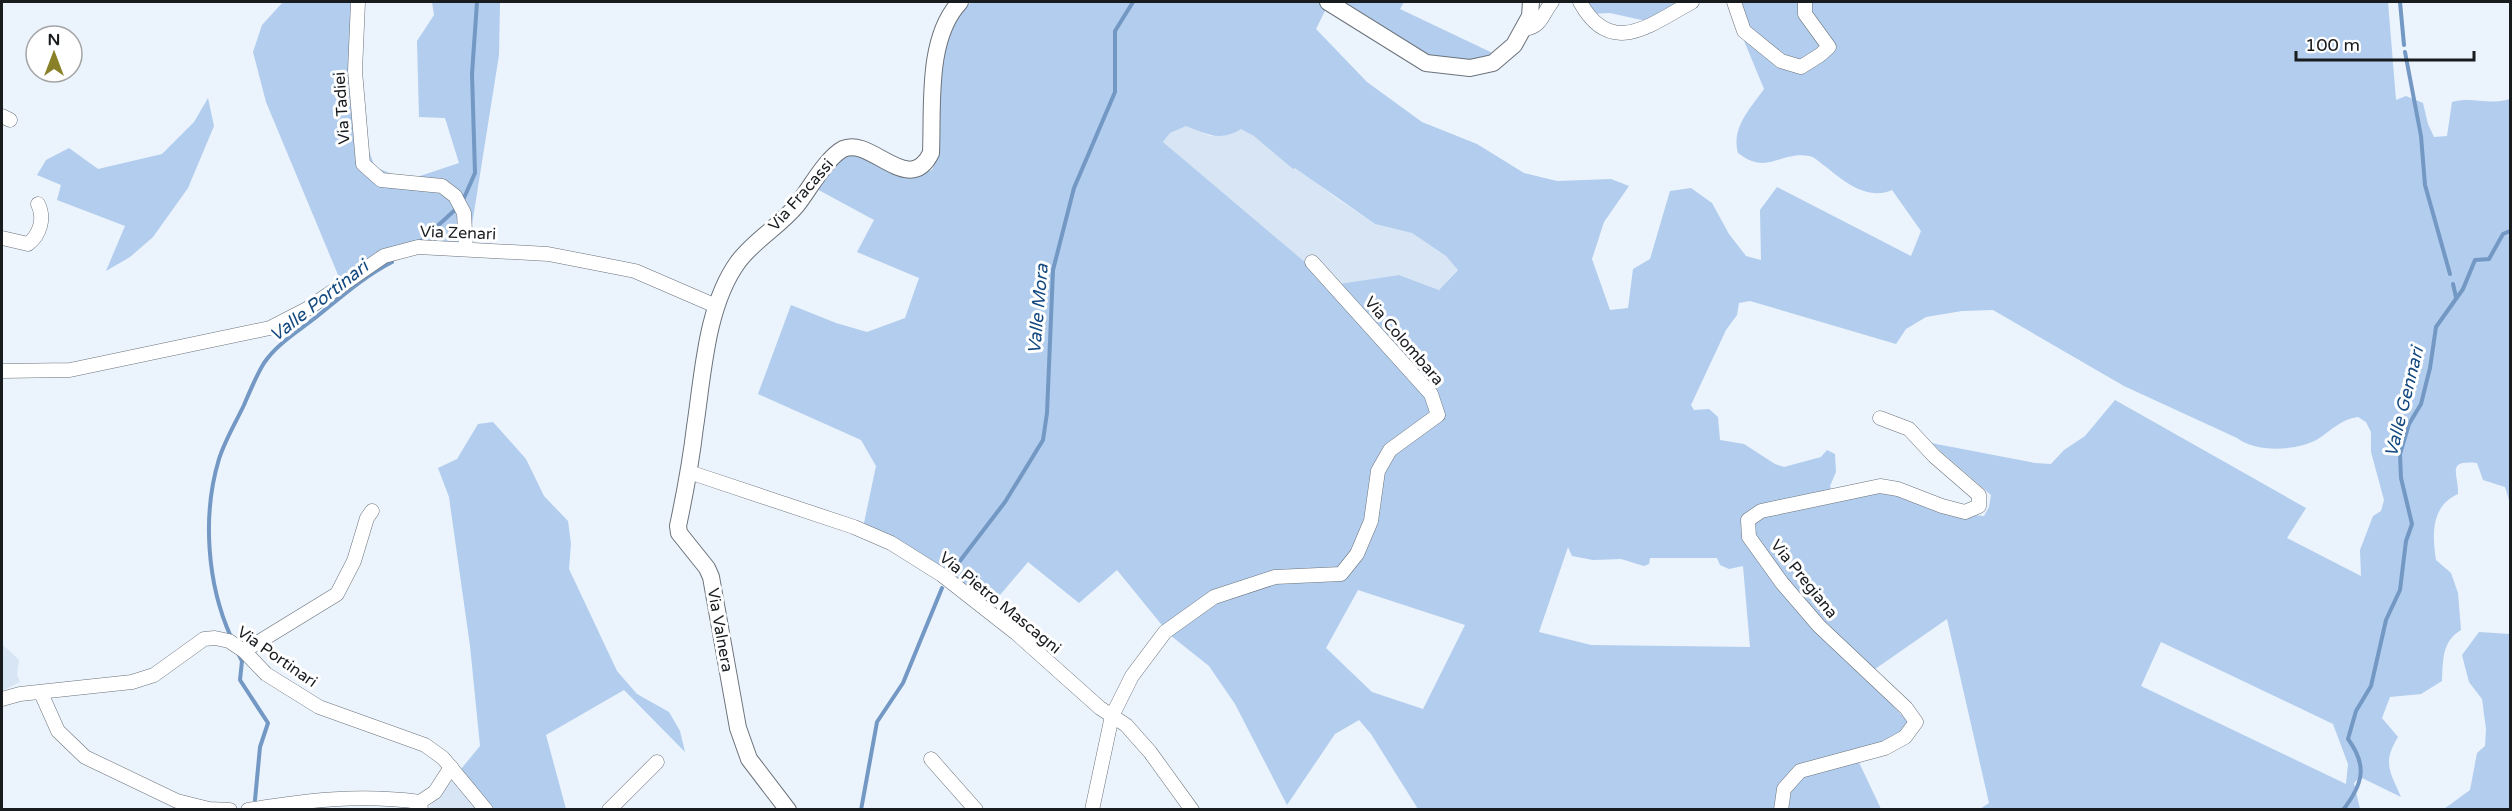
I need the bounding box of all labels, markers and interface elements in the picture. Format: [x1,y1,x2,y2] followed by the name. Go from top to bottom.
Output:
[24,24,84,84] north arrow
[2296,24,2474,62] scale bar
[48,30,60,50] text: N
[2305,34,2360,56] text: 100 m
[329,71,355,145] street label: Via Tadiei
[764,155,838,235] street label: Via Fracassi
[420,222,496,244] street label: Via Zenari
[265,254,375,346] water label: Valle Portinari
[1023,262,1053,355] water label: Valle Mora
[1360,292,1448,390] street label: Via Colombara
[2380,342,2429,459] water label: Valle Gennari
[1766,536,1842,622] street label: Via Pregiana
[935,548,1065,658] street label: Via Pietro Mascagni
[703,586,737,674] street label: Via Valnera
[233,622,321,692] street label: Via Portinari

